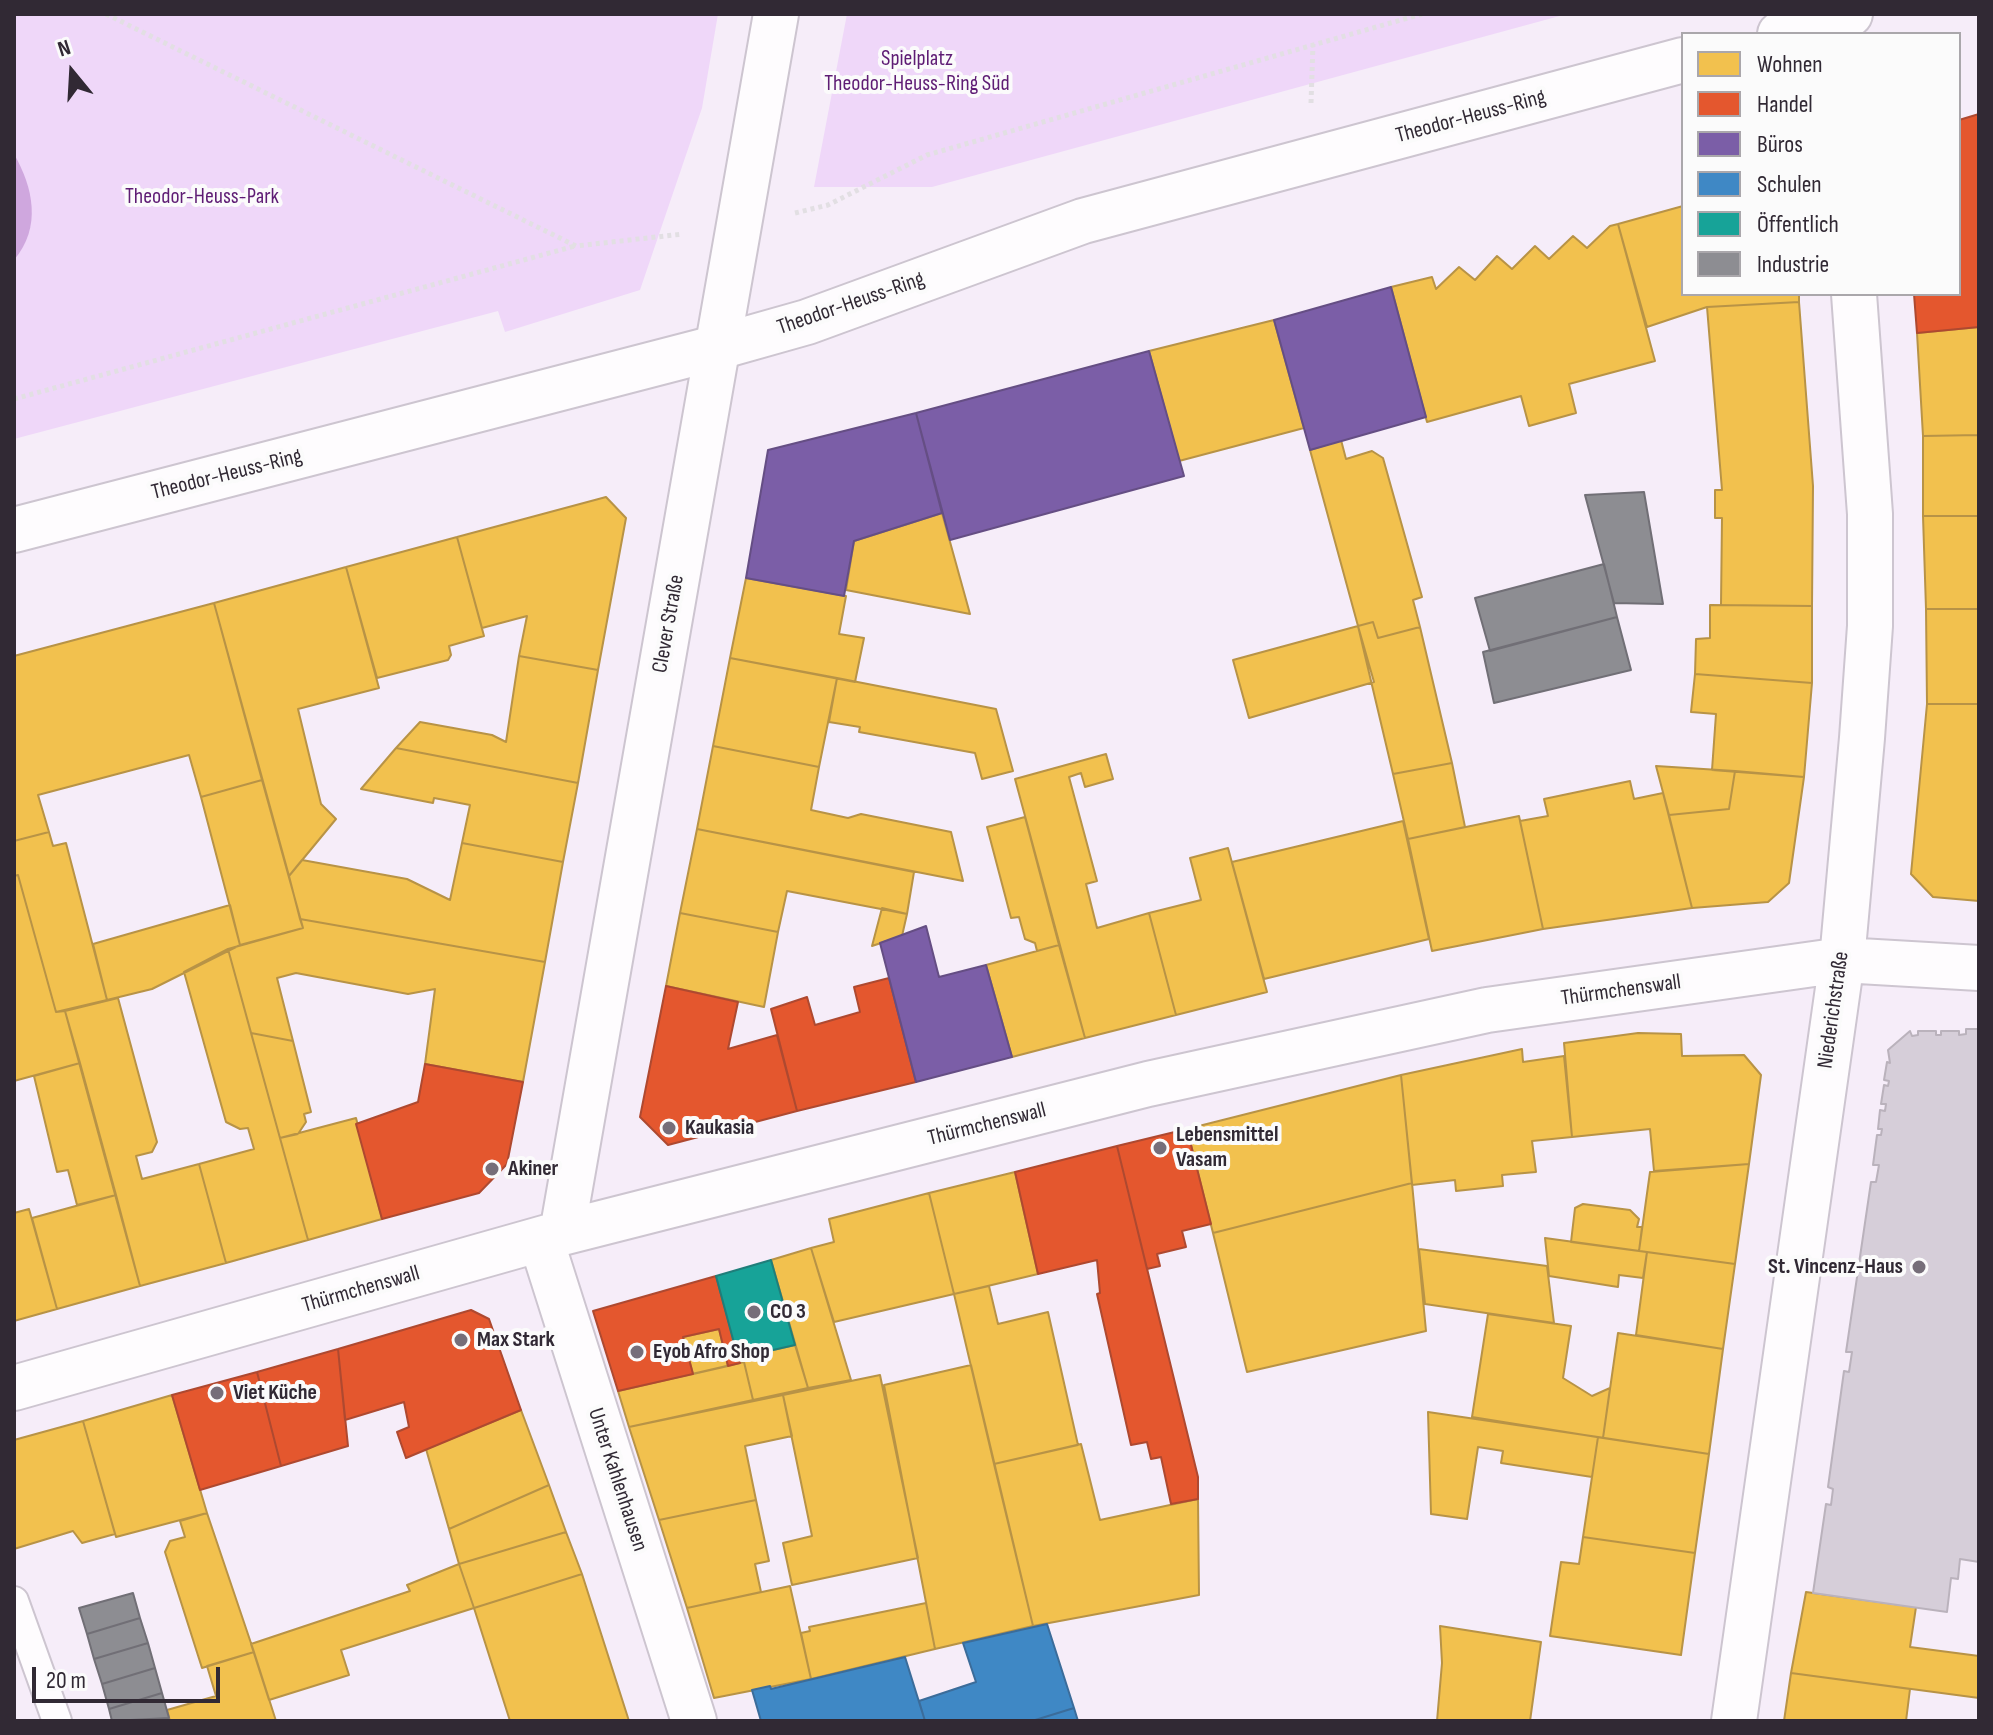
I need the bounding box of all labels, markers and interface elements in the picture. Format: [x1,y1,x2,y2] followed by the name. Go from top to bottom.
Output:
[32,32,112,112] north arrow
[1681,32,1961,296] legend
[55,34,74,63] text: N
[824,46,1010,98] park label: Spielplatz Theodor-Heuss-Ring Süd
[1757,50,1823,79] text: Wohnen
[1393,84,1549,150] street label: Theodor-Heuss-Ring
[1757,90,1813,119] text: Handel
[1757,130,1803,159] text: Büros
[1757,170,1822,199] text: Schulen
[125,184,279,210] park label: Theodor-Heuss-Park
[1757,210,1839,239] text: Öffentlich
[1757,250,1829,279] text: Industrie
[774,266,928,342] street label: Theodor-Heuss-Ring
[149,444,305,506] street label: Theodor-Heuss-Ring
[647,573,691,675] street label: Clever Straße
[1813,950,1855,1070] street label: Niederichstraße
[1559,970,1683,1012] street label: Thürmchenswall
[925,1098,1049,1152] street label: Thürmchenswall
[685,1115,754,1141] place label: Kaukasia
[660,1119,678,1137] marker: Kaukasia
[1176,1122,1278,1174] place label: Lebensmittel Vasam
[1151,1139,1169,1157] marker: Lebensmittel Vasam
[508,1156,558,1182] place label: Akiner
[483,1160,501,1178] marker: Akiner
[1768,1254,1903,1280] place label: St. Vincenz-Haus
[1910,1258,1928,1276] marker: St. Vincenz-Haus
[299,1261,423,1319] street label: Thürmchenswall
[770,1299,806,1325] place label: CO 3
[745,1303,763,1321] marker: CO 3
[477,1327,555,1353] place label: Max Stark
[452,1331,470,1349] marker: Max Stark
[653,1339,770,1365] place label: Eyob Afro Shop
[628,1343,646,1361] marker: Eyob Afro Shop
[233,1380,317,1406] place label: Viet Küche
[208,1384,226,1402] marker: Viet Küche
[581,1405,653,1555] street label: Unter Kahlenhausen
[36,1651,224,1701] scale bar
[46,1666,86,1695] text: 20 m

